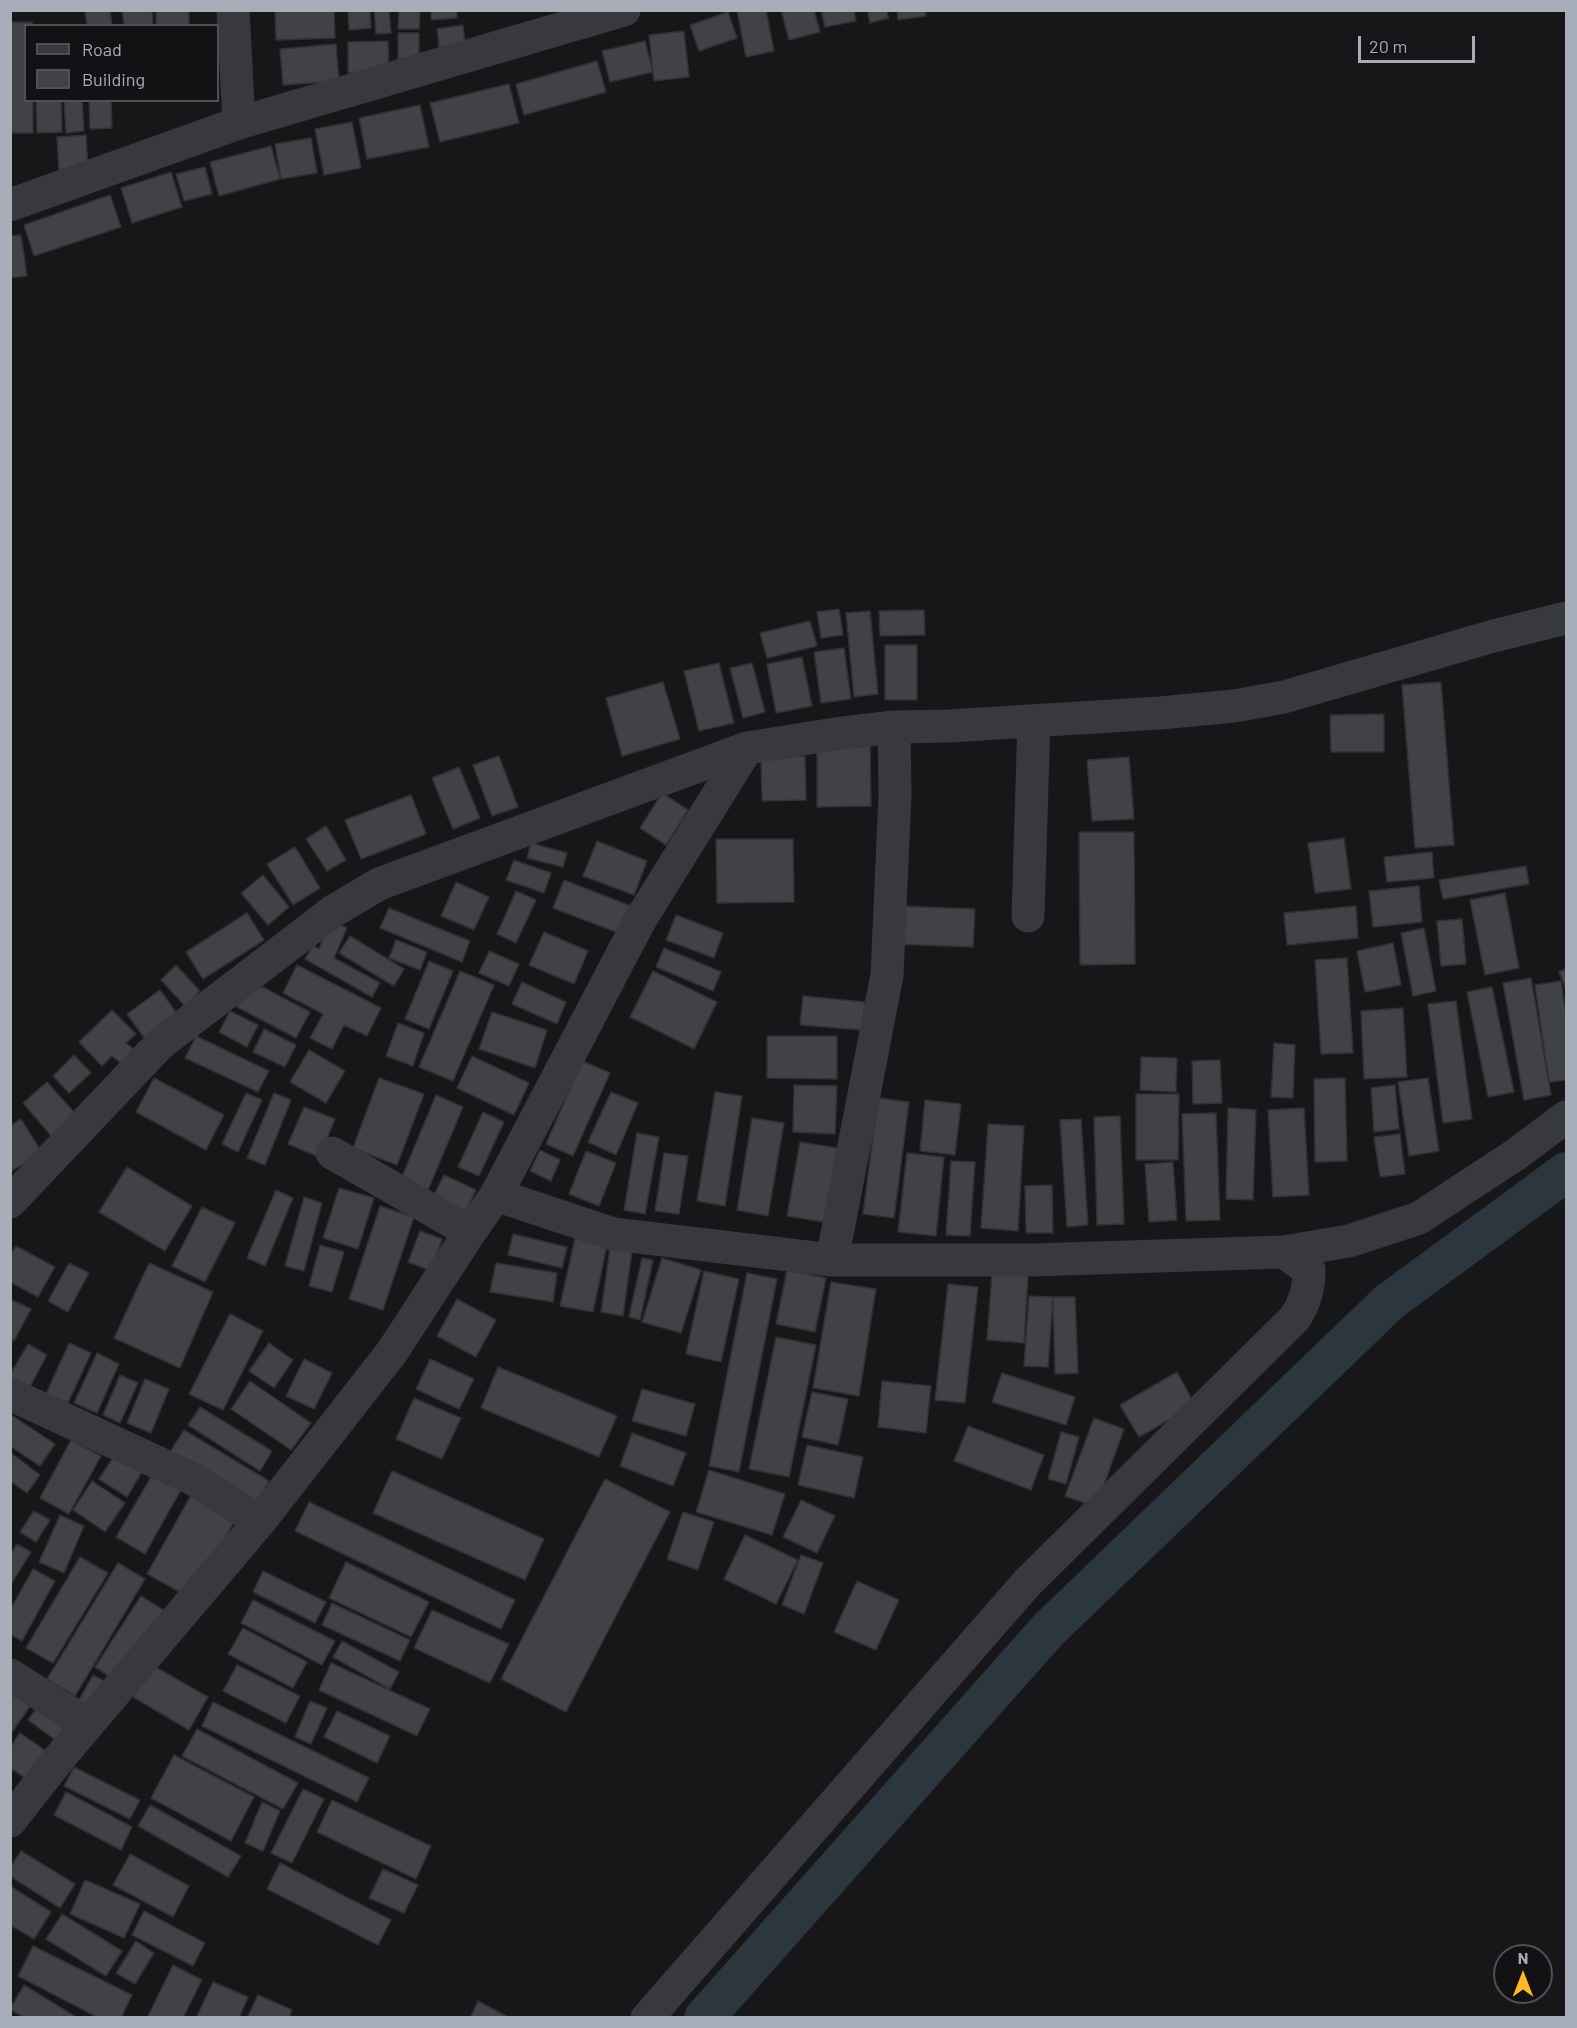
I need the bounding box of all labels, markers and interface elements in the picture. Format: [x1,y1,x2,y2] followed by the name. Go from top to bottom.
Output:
[24,24,219,102] legend
[1361,24,1478,62] scale bar
[1369,35,1407,57] text: 20 m
[82,38,122,60] text: Road
[82,68,145,90] text: Building
[1493,1944,1553,2004] north arrow
[1518,1948,1528,1967] text: N

